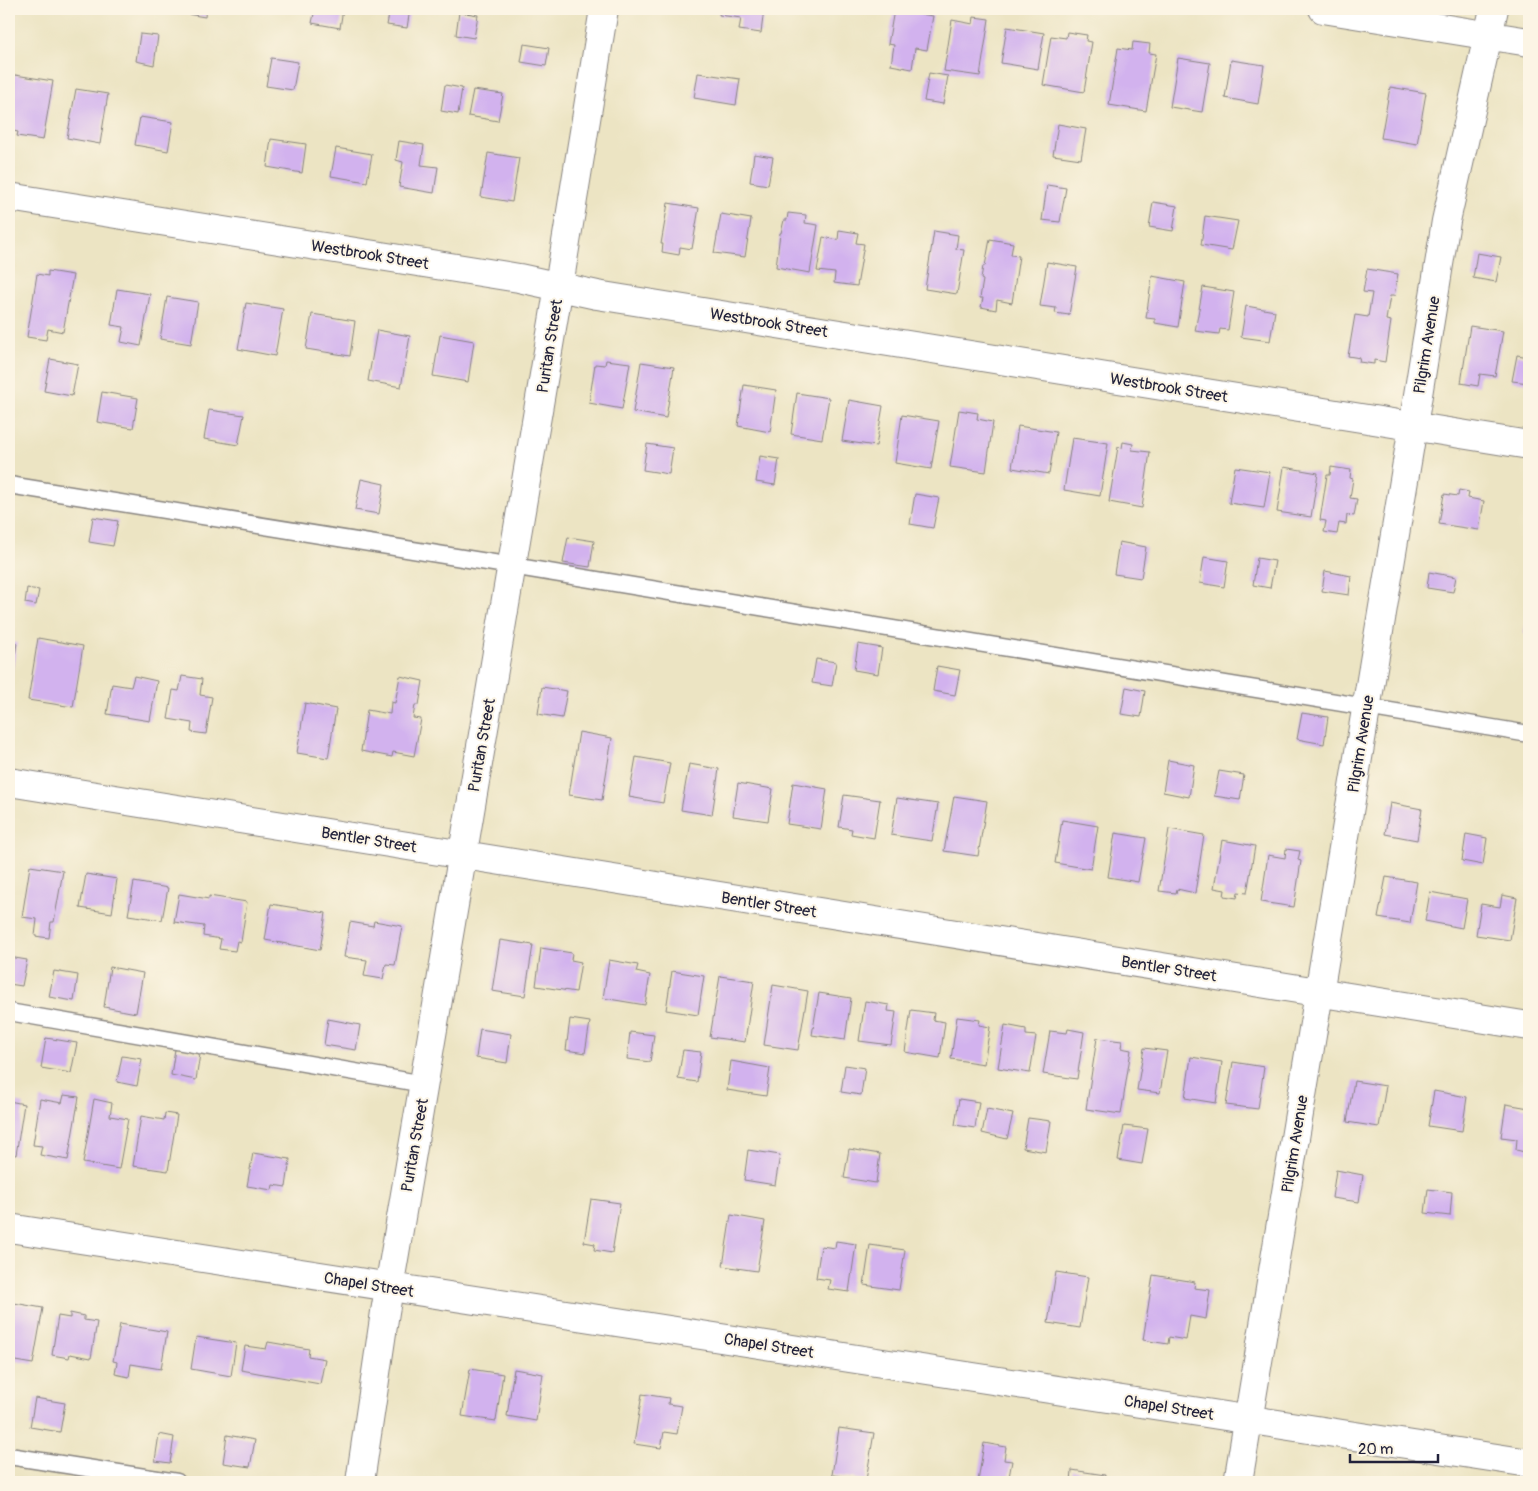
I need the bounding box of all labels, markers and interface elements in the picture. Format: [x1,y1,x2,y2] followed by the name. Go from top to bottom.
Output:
[309,236,431,274] street label: Westbrook Street
[1409,295,1445,395] street label: Pilgrim Avenue
[533,297,567,395] street label: Puritan Street
[708,304,830,342] street label: Westbrook Street
[1108,369,1230,407] street label: Westbrook Street
[1343,694,1379,794] street label: Pilgrim Avenue
[464,696,500,794] street label: Puritan Street
[320,823,418,857] street label: Bentler Street
[720,888,818,922] street label: Bentler Street
[1120,952,1218,986] street label: Bentler Street
[1277,1094,1313,1194] street label: Pilgrim Avenue
[397,1096,433,1194] street label: Puritan Street
[322,1268,416,1302] street label: Chapel Street
[722,1329,816,1363] street label: Chapel Street
[1122,1391,1216,1425] street label: Chapel Street
[1350,1431,1438,1463] scale bar
[1358,1440,1393,1459] text: 20 m

